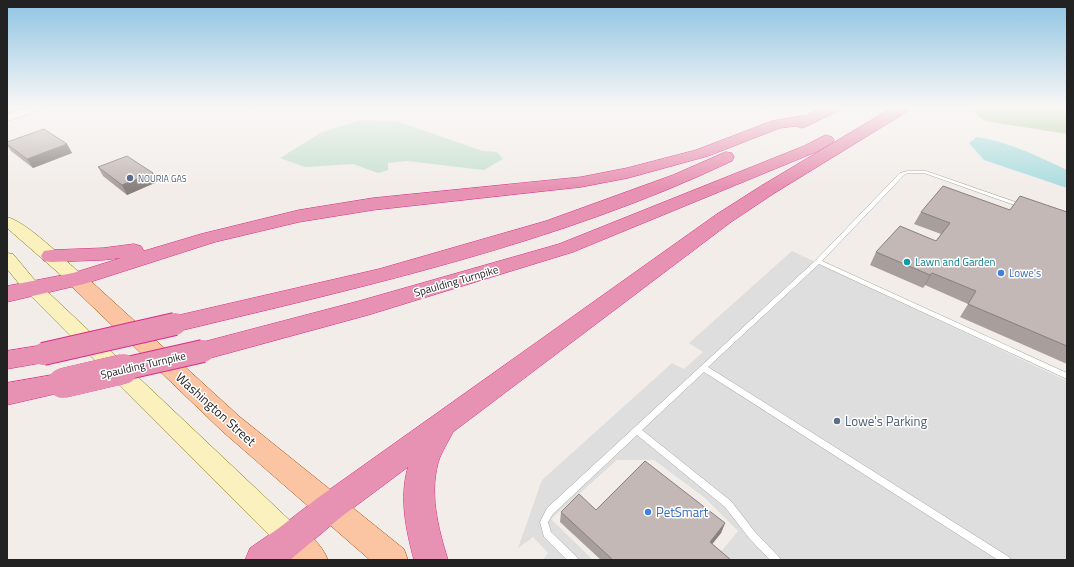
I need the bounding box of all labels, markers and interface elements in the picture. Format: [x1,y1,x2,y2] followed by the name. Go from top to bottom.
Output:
[138,172,187,185] place label: NOURIA GAS
[125,173,135,183] marker: NOURIA GAS
[915,254,995,270] place label: Lawn and Garden
[902,257,912,267] marker: Lawn and Garden
[412,261,501,301] street label: Spaulding Turnpike
[1009,265,1041,281] place label: Lowe's
[996,268,1006,278] marker: Lowe's
[99,347,188,383] street label: Spaulding Turnpike
[171,367,261,451] street label: Washington Street
[845,411,927,431] place label: Lowe's Parking
[832,416,842,426] marker: Lowe's Parking
[656,502,709,522] place label: PetSmart
[643,507,653,517] marker: PetSmart

